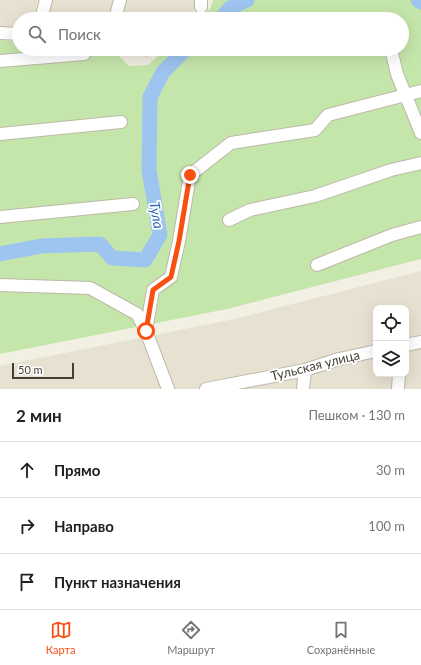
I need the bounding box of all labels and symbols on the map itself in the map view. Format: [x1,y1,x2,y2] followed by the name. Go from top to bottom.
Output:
[181,166,199,184] route end
[146,200,168,230] water label: Тула
[137,322,155,340] route start
[269,346,361,384] street label: Тульская улица
[12,361,74,380] scale bar

